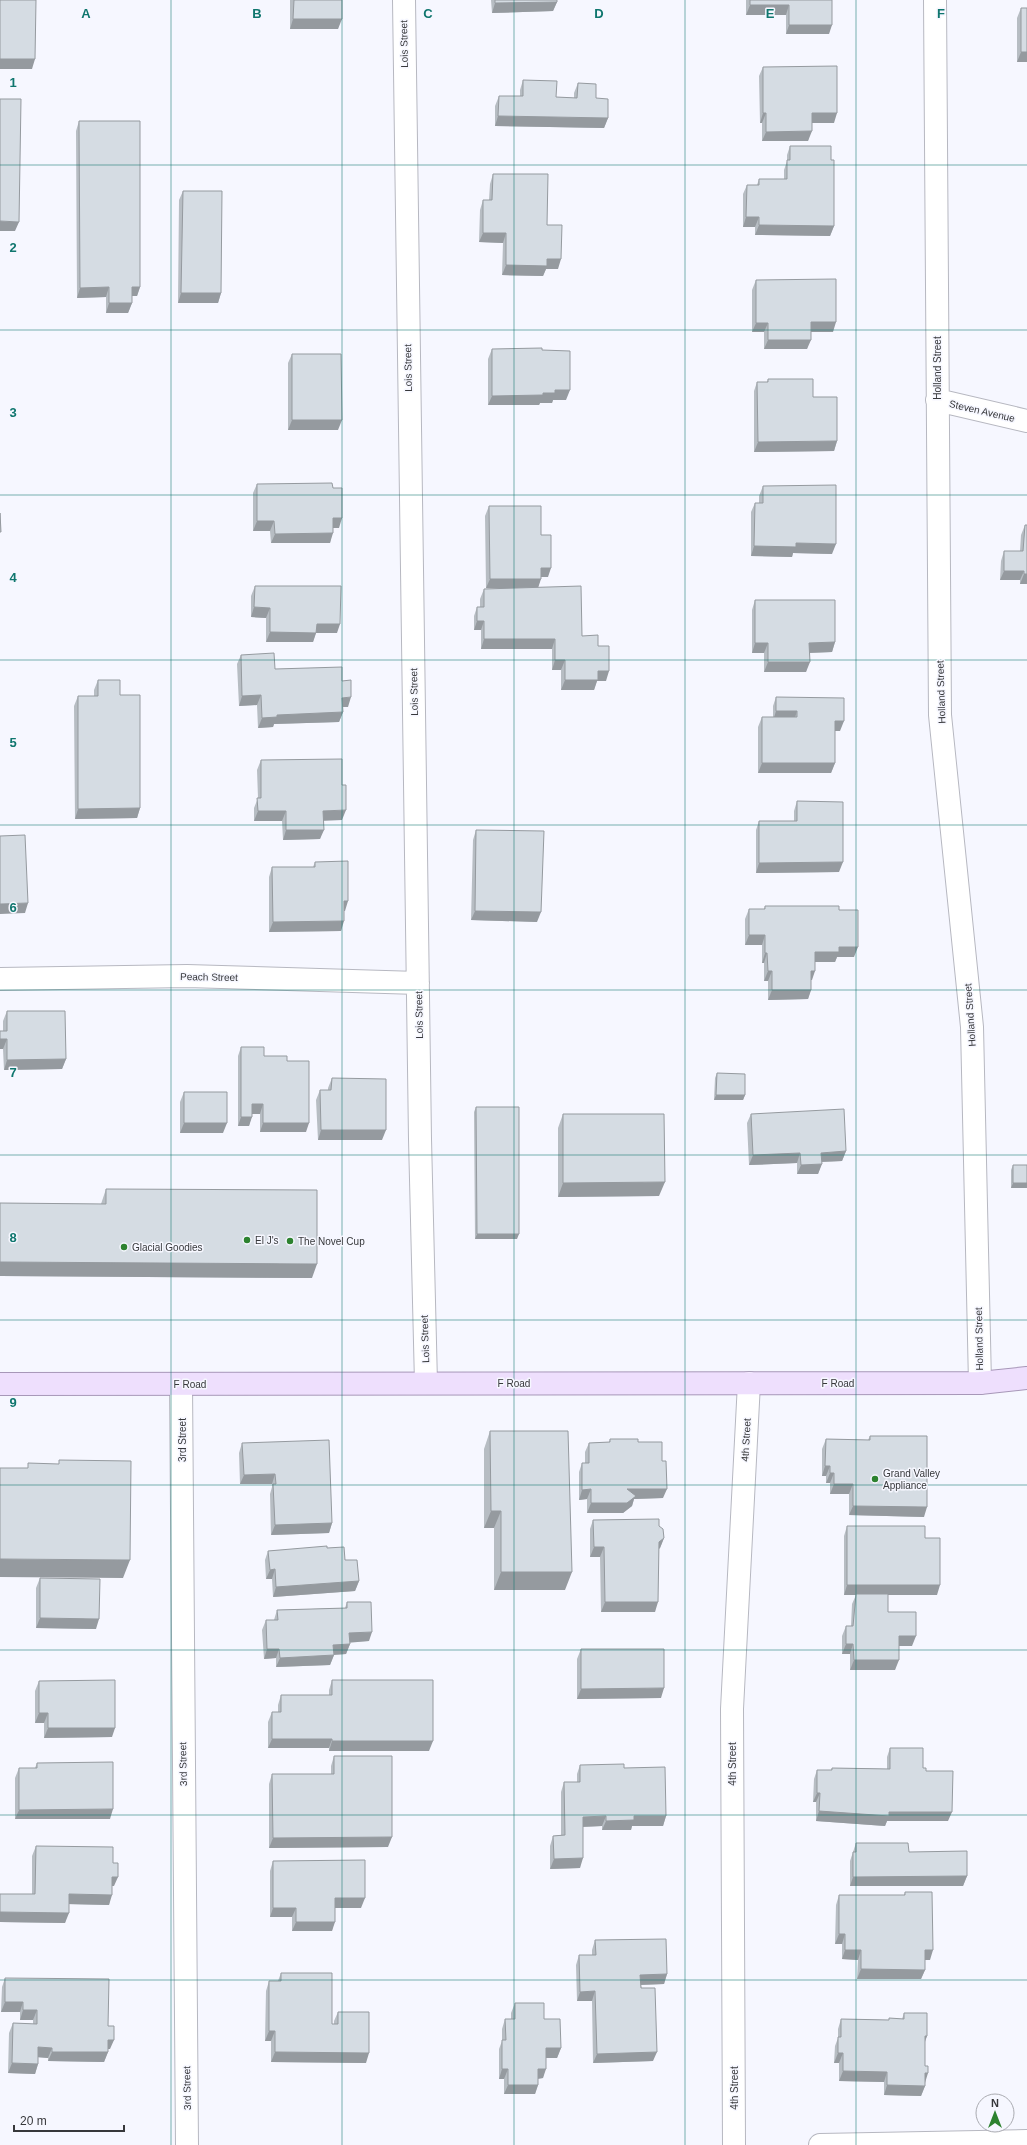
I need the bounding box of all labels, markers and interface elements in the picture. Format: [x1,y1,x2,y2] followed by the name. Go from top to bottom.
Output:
[81,6,91,21] text: A
[252,6,262,21] text: B
[423,6,433,21] text: C
[594,6,604,21] text: D
[766,6,775,21] text: E
[937,6,945,21] text: F
[398,20,410,68] street label: Lois Street
[9,75,17,90] text: 1
[9,240,17,255] text: 2
[932,336,943,400] street label: Holland Street
[402,344,414,392] street label: Lois Street
[948,398,1016,424] street label: Steven Avenue
[9,405,17,420] text: 3
[9,570,17,585] text: 4
[934,660,948,724] street label: Holland Street
[408,668,420,716] street label: Lois Street
[9,735,17,750] text: 5
[9,900,17,915] text: 6
[180,971,238,983] street label: Peach Street
[962,983,978,1047] street label: Holland Street
[413,991,425,1039] street label: Lois Street
[9,1065,17,1080] text: 7
[9,1230,17,1245] text: 8
[242,1235,252,1245] marker: El J's
[255,1235,279,1246] place label: El J's
[285,1236,295,1246] marker: The Novel Cup
[298,1236,365,1247] place label: The Novel Cup
[119,1242,129,1252] marker: Glacial Goodies
[132,1242,203,1253] place label: Glacial Goodies
[973,1307,985,1371] street label: Holland Street
[419,1315,431,1363] street label: Lois Street
[498,1378,530,1389] street label: F Road
[822,1378,854,1389] street label: F Road
[174,1379,206,1390] street label: F Road
[9,1395,17,1410] text: 9
[177,1418,188,1462] street label: 3rd Street
[739,1418,753,1462] street label: 4th Street
[883,1468,940,1491] place label: Grand Valley Appliance
[870,1474,880,1484] marker: Grand Valley Appliance
[177,1742,189,1786] street label: 3rd Street
[727,1742,738,1786] street label: 4th Street
[181,2066,193,2110] street label: 3rd Street
[729,2066,740,2110] street label: 4th Street
[975,2093,1015,2133] north arrow
[991,2097,999,2109] text: N
[14,2107,124,2133] scale bar
[20,2114,47,2128] text: 20 m

